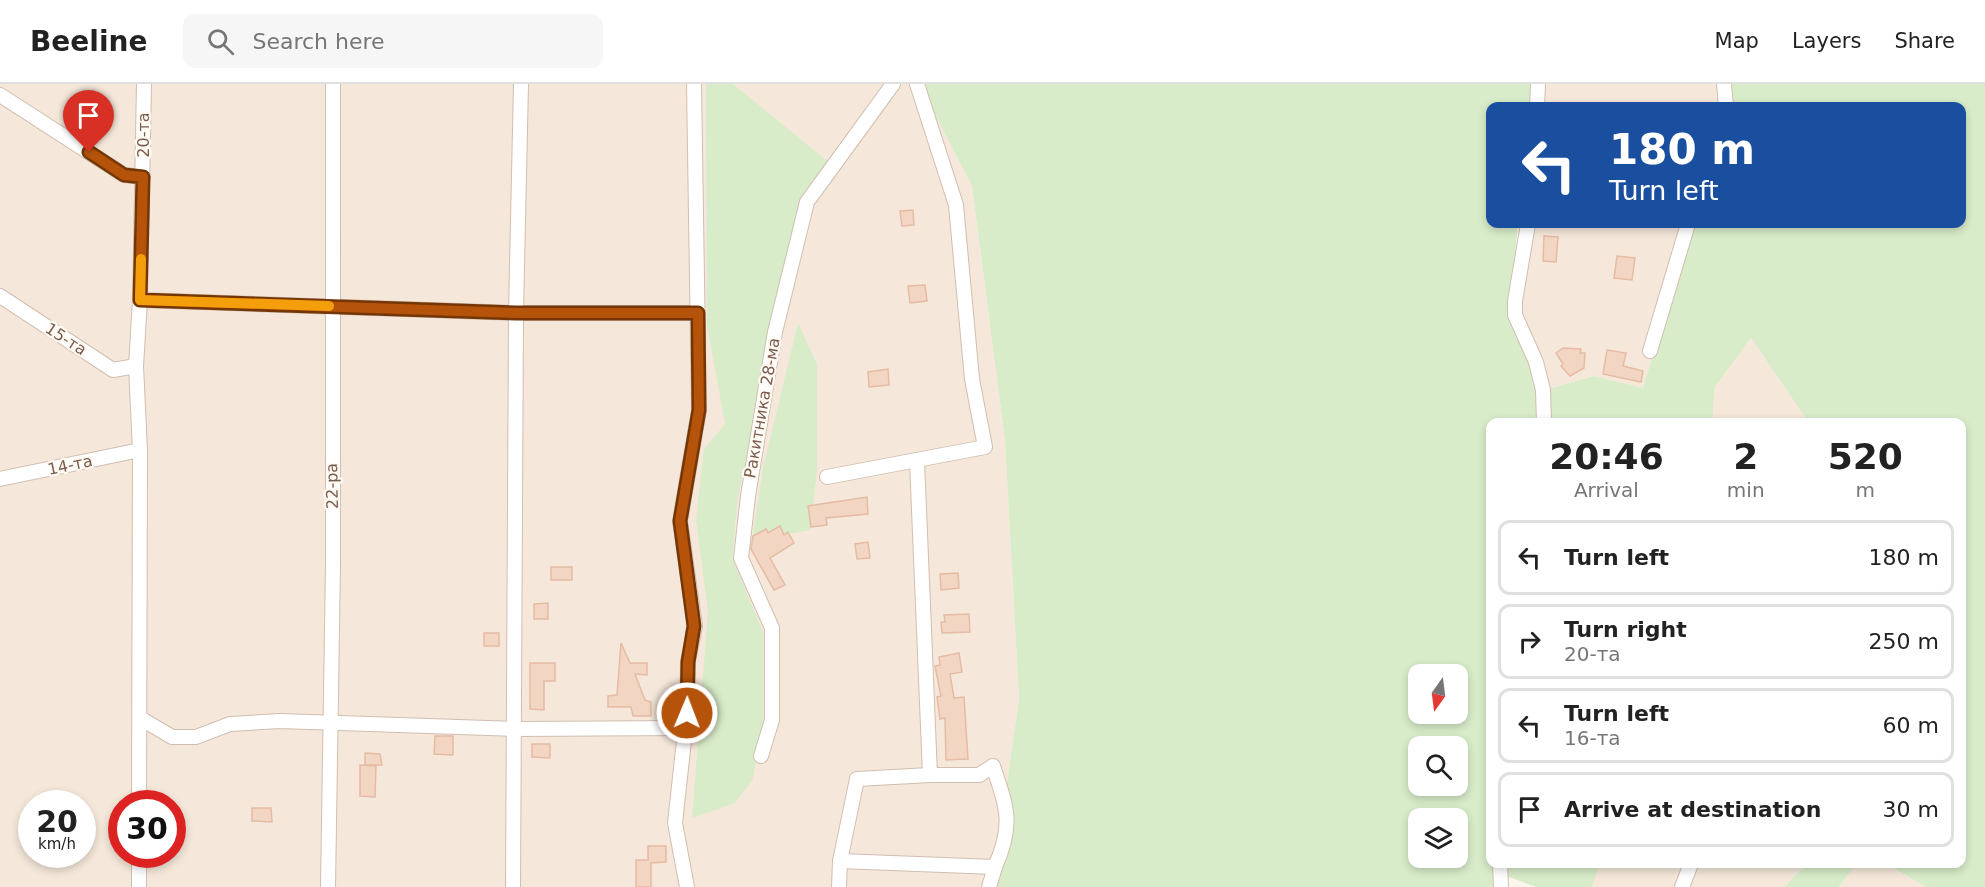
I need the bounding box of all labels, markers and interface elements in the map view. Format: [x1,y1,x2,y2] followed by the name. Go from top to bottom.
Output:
[183,14,603,68] search box
[30,25,147,58] text: Beeline
[204,25,237,58] icon: search
[252,29,385,54] text: Search here
[1715,29,1759,53] text: Map
[1792,29,1861,53] text: Layers
[1894,29,1955,53] text: Share
[63,90,114,152] pin
[72,99,105,132] icon: arrive
[134,112,153,158] street label: 20-та
[1609,125,1755,174] text: 180 m
[1510,126,1588,204] icon: left
[1609,175,1719,206] text: Turn left
[42,319,90,359] street label: 15-та
[740,336,784,480] street label: Ракитника 28-ма
[1549,436,1664,477] text: 20:46
[1733,436,1758,477] text: 2
[1828,436,1903,477] text: 520
[46,451,94,479] street label: 14-та
[322,463,342,509] street label: 22-ра
[1574,478,1639,502] text: Arrival
[1727,478,1765,502] text: min
[1856,478,1875,502] text: m
[1513,541,1546,574] icon: left
[1564,545,1669,570] text: Turn left
[1869,545,1939,570] text: 180 m
[1564,617,1687,642] text: Turn right
[1513,625,1546,658] icon: right
[1869,629,1939,654] text: 250 m
[1564,642,1621,666] text: 20-та
[1408,664,1468,724] north arrow
[1408,664,1468,868] map controls
[655,681,719,745] position arrow
[1564,701,1669,726] text: Turn left
[1513,709,1546,742] icon: left
[1883,713,1939,738] text: 60 m
[1564,726,1621,750] text: 16-та
[1408,736,1468,796] button: search
[108,790,186,868] speed limit sign: 30
[1513,793,1546,826] icon: arrive
[1564,797,1821,822] text: Arrive at destination
[1883,797,1939,822] text: 30 m
[36,804,78,839] text: 20
[1408,808,1468,868] button: layers
[38,835,76,853] text: km/h

